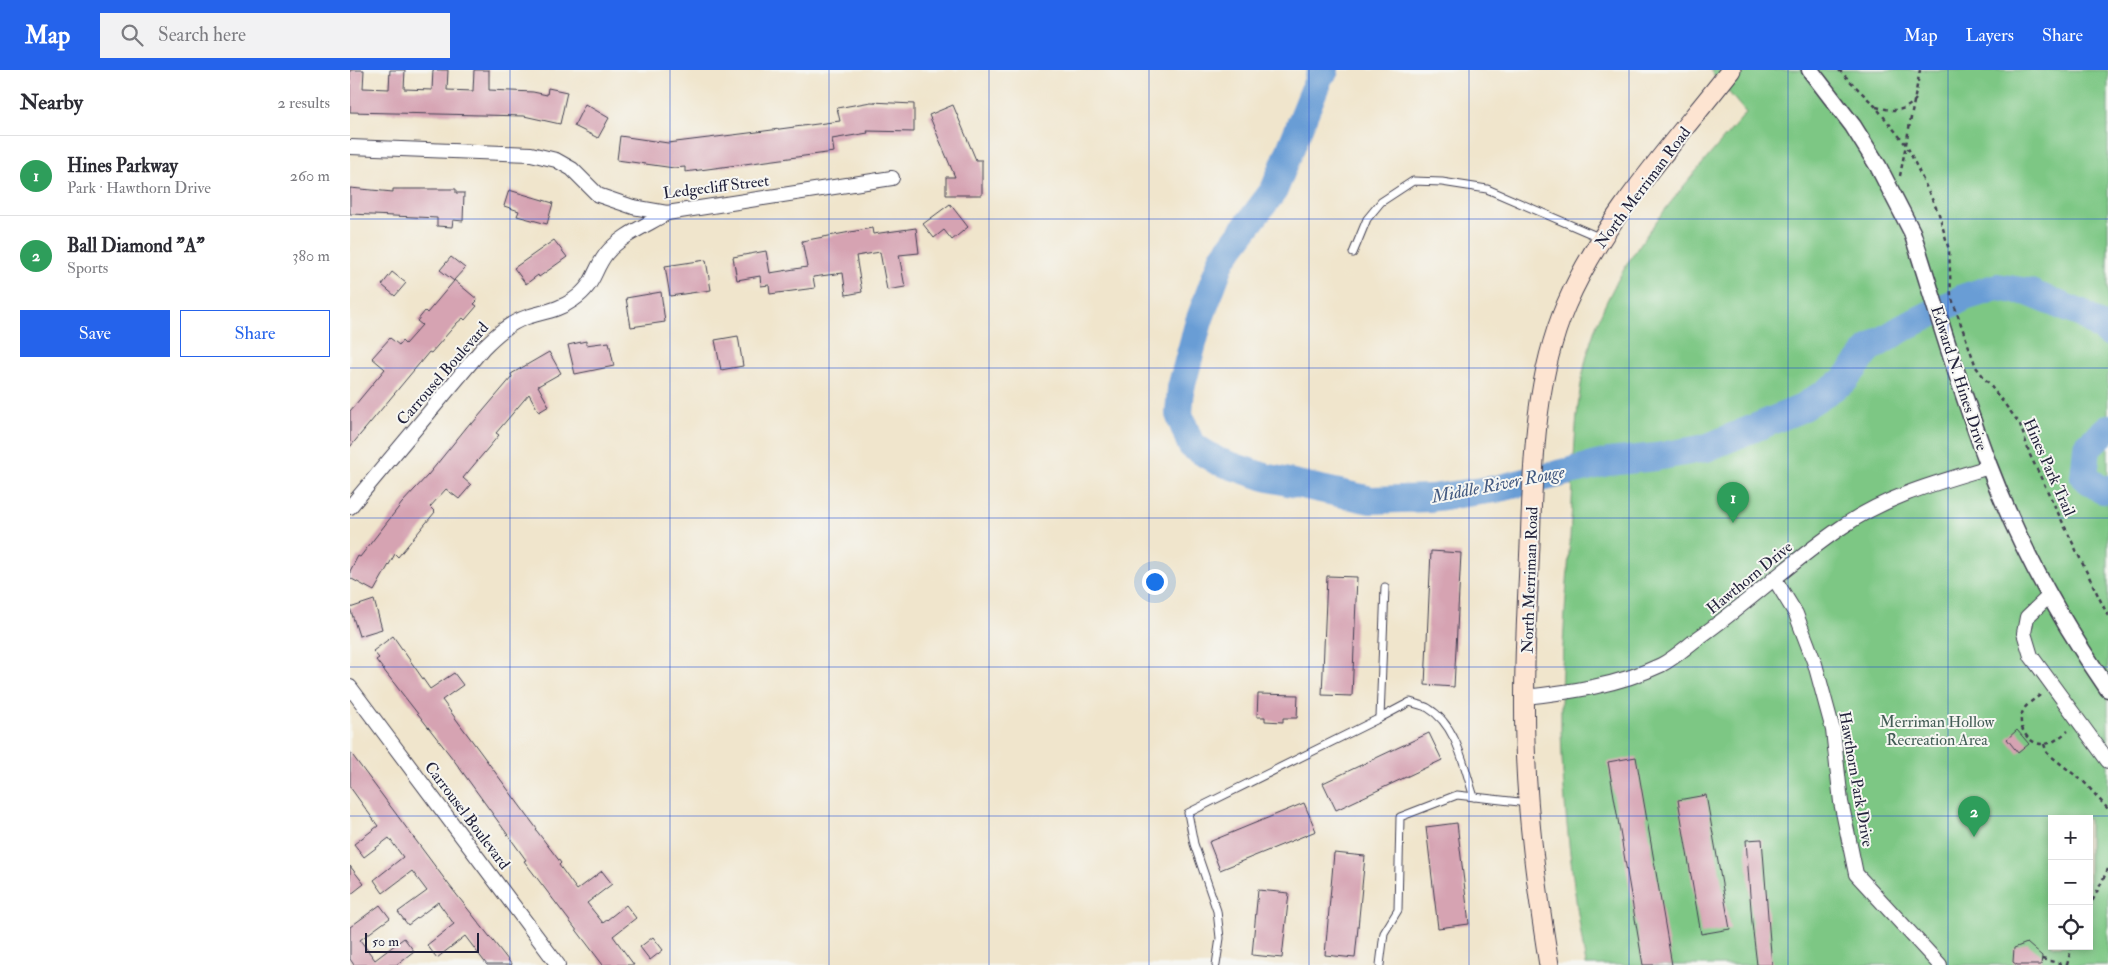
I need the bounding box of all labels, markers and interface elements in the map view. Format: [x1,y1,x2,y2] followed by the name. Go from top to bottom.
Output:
[100,13,450,58] search box
[25,20,70,51] text: Map
[118,21,146,49] icon: search
[158,23,246,47] text: Search here
[1904,24,1938,47] text: Map
[1966,24,2014,47] text: Layers
[2042,24,2083,47] text: Share
[20,89,83,116] text: Nearby
[277,93,330,113] text: 2 results
[1591,123,1695,252] street label: North Merriman Road
[67,154,178,178] text: Hines Parkway
[33,166,39,186] text: 1
[290,166,330,186] text: 260 m
[662,171,770,203] street label: Ledgecliff Street
[67,178,211,198] text: Park · Hawthorn Drive
[67,234,205,258] text: Ball Diamond "A"
[32,246,40,266] text: 2
[292,246,330,266] text: 380 m
[67,258,108,278] text: Sports
[1926,303,1992,453] street label: Edward N. Hines Drive
[20,310,170,357] button: Save
[180,310,330,357] button: Share
[393,318,493,429] street label: Carrousel Boulevard
[2019,416,2080,519] street label: Hines Park Trail
[1429,460,1567,509] water label: Middle River Rouge
[1717,482,1749,523] pin: 1
[1517,506,1543,654] street label: North Merriman Road
[1703,537,1797,619] street label: Hawthorn Drive
[1142,569,1168,595] your location
[1834,710,1878,849] street label: Hawthorn Park Drive
[1880,712,1996,750] park label: Merriman Hollow Recreation Area
[420,758,514,874] street label: Carrousel Boulevard
[1958,796,1990,837] pin: 2
[2048,815,2093,950] map controls
[2048,815,2093,860] button: +
[2048,860,2093,905] button: −
[2048,905,2093,950] button: locate
[365,930,479,953] scale bar
[372,933,399,950] text: 50 m

